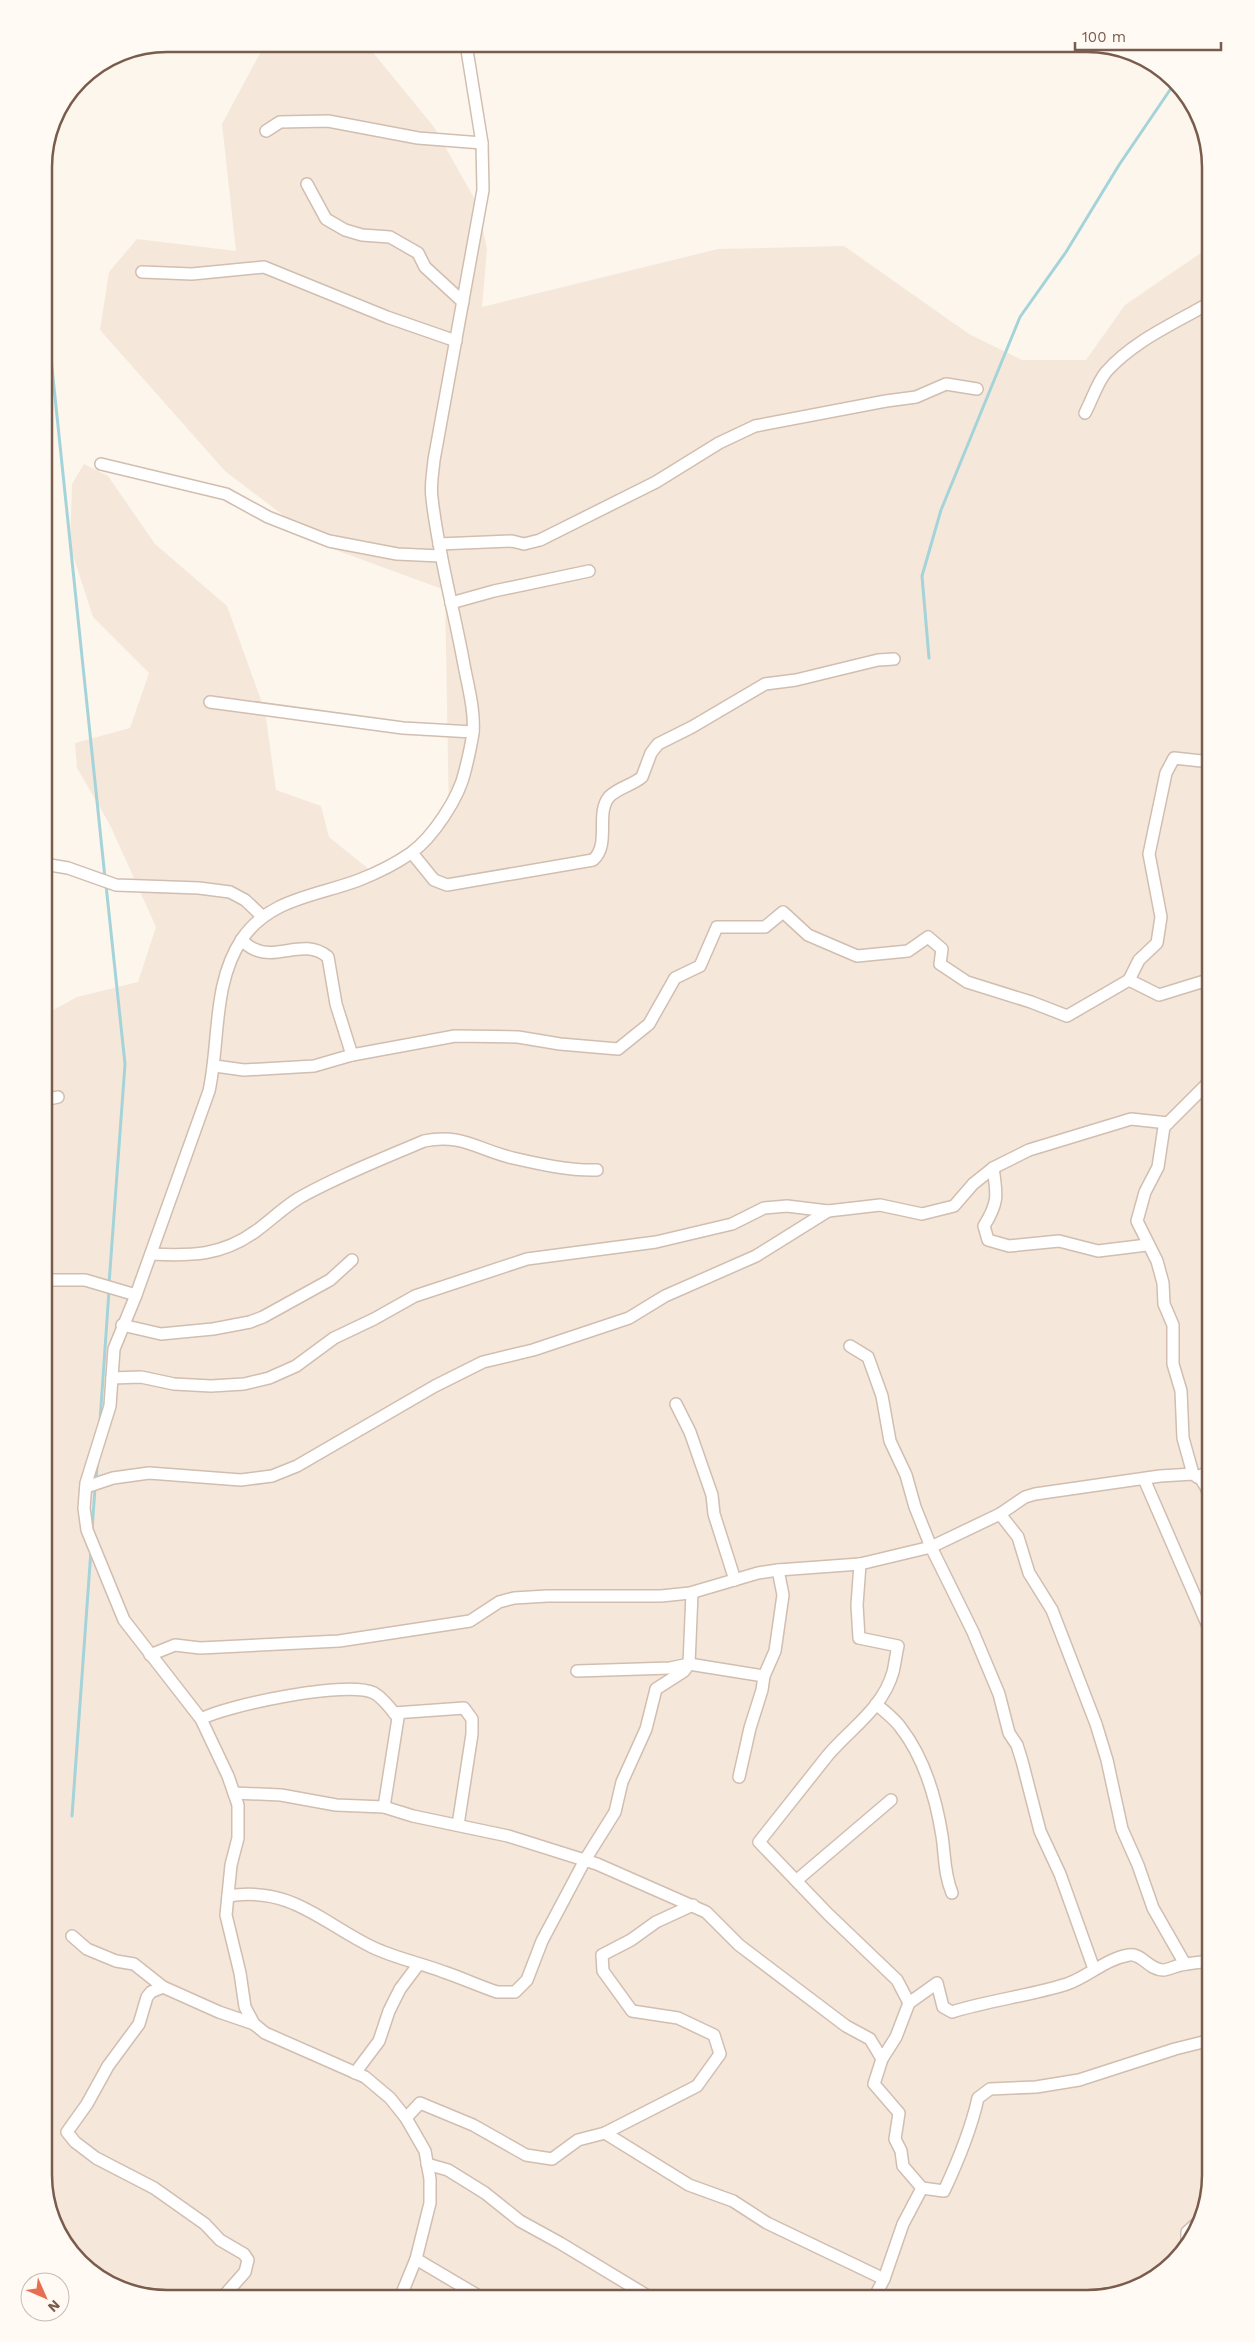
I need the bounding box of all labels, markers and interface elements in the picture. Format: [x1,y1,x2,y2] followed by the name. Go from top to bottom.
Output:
[1075,20,1221,52] scale bar
[1082,28,1126,46] text: 100 m
[20,2272,70,2322] north arrow
[45,2297,64,2316] text: N

